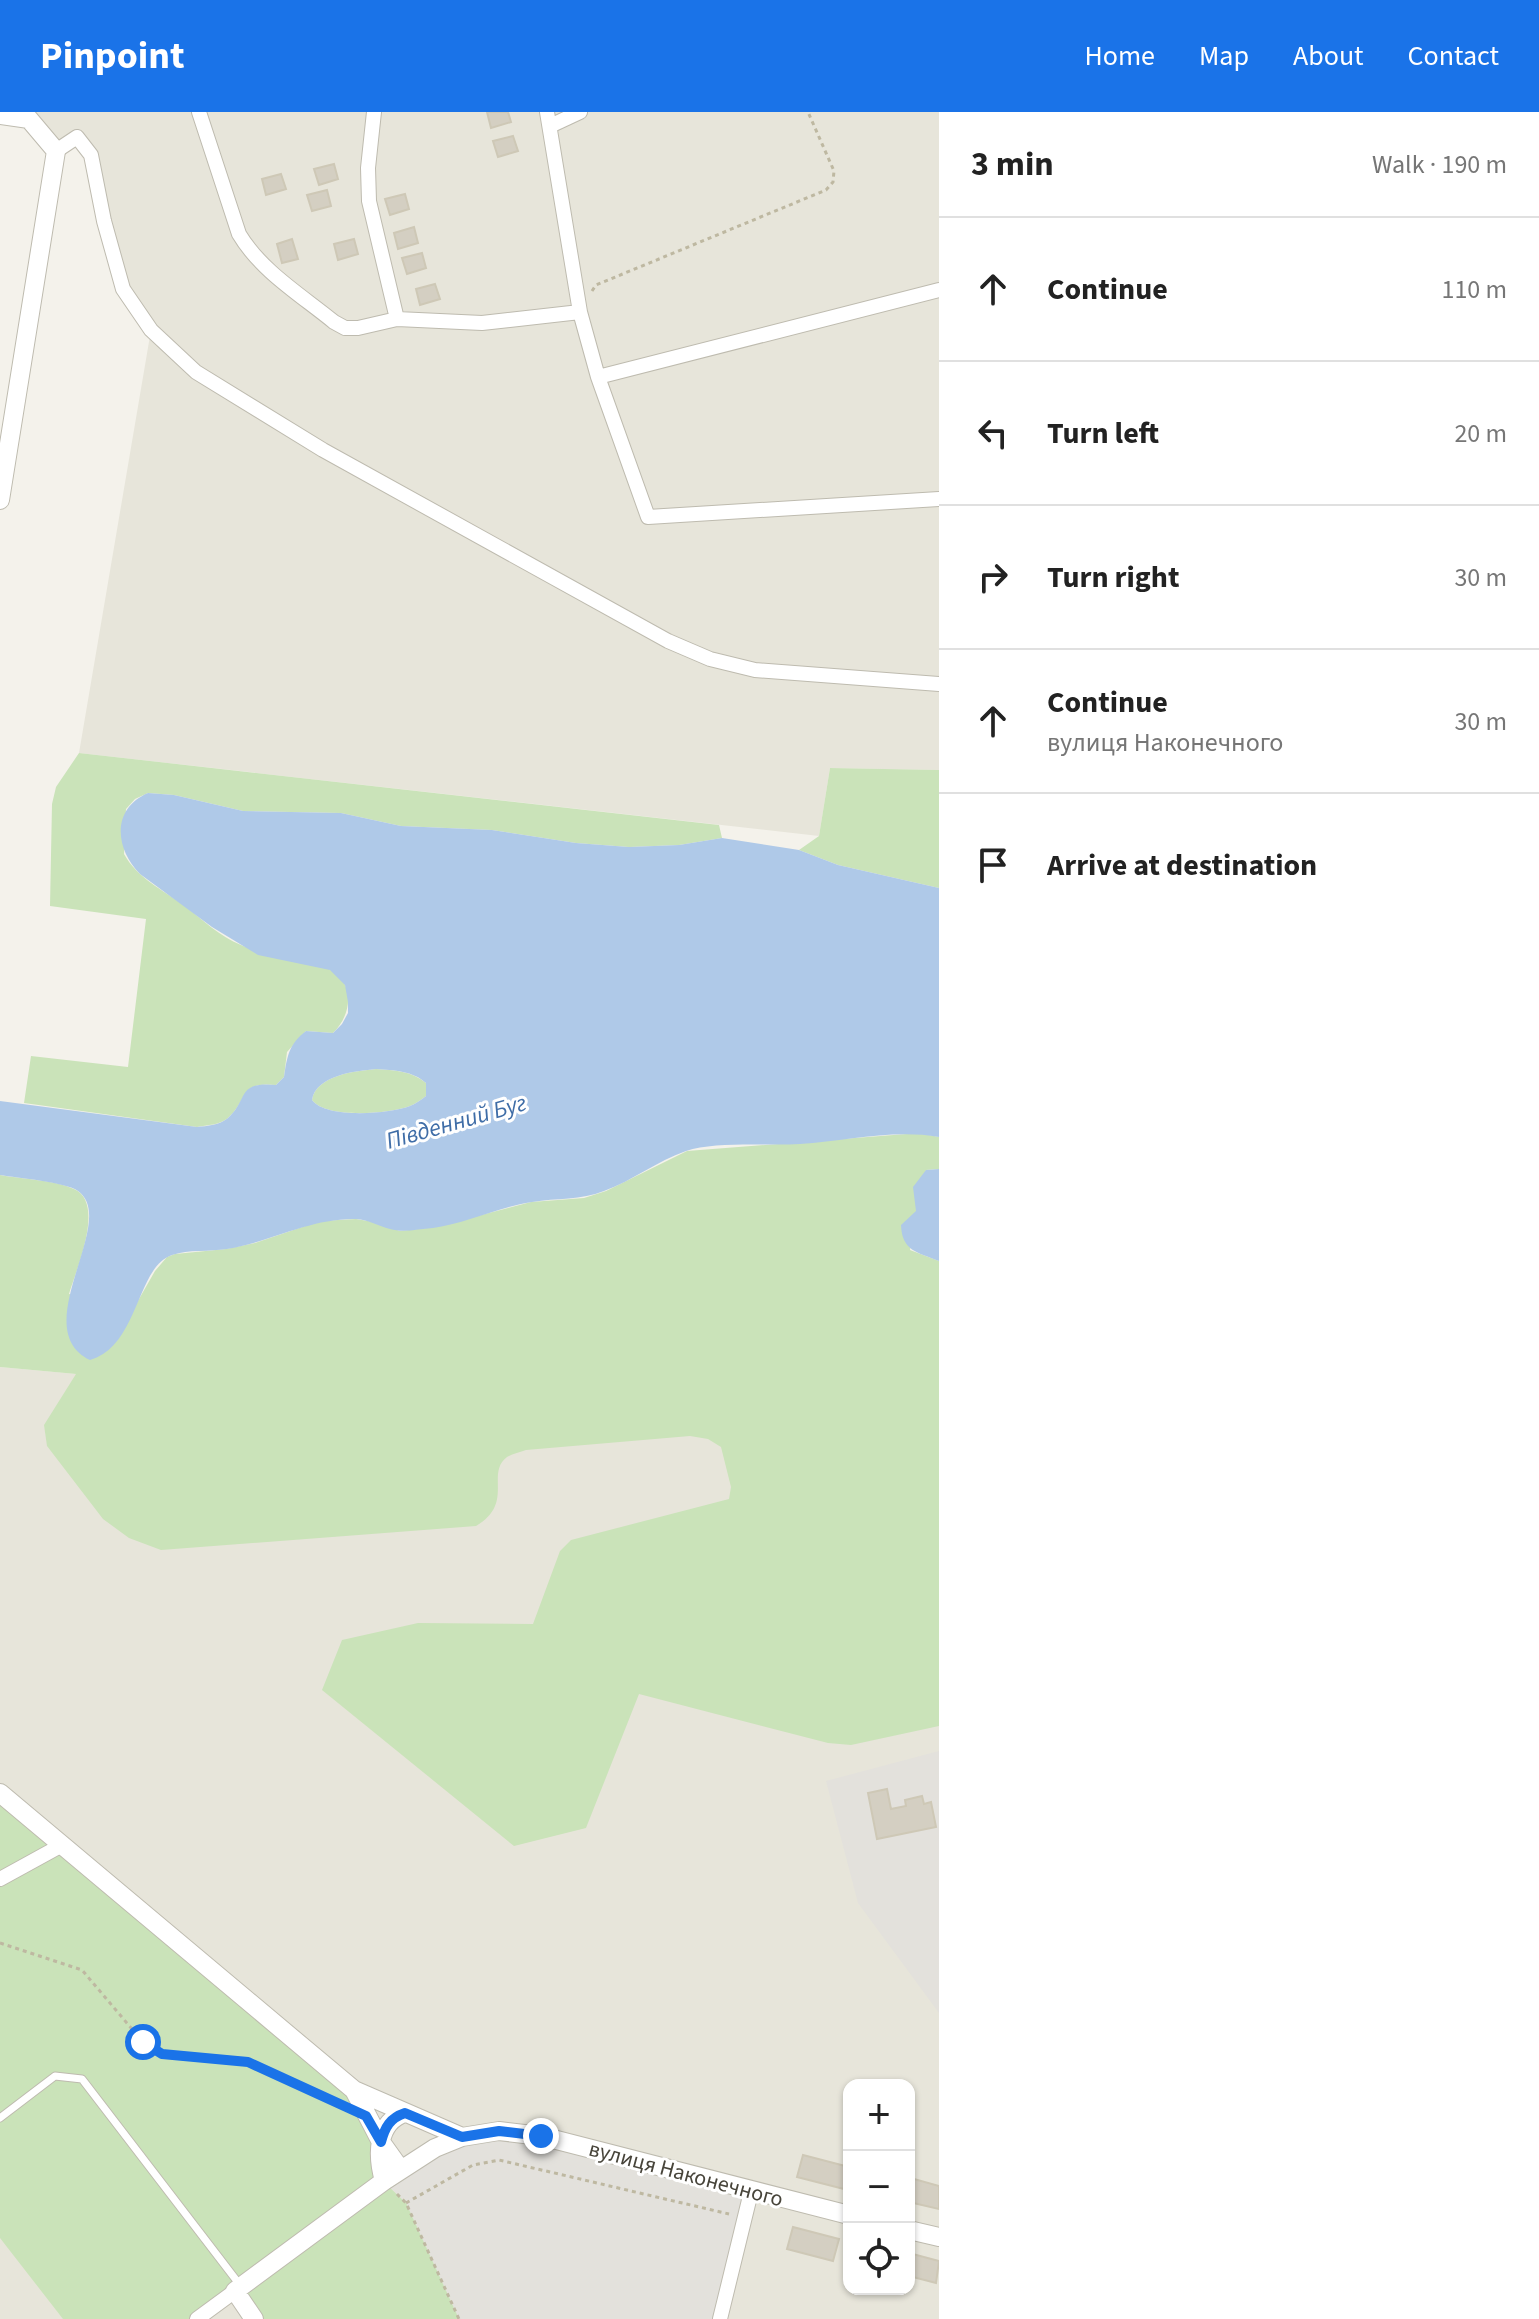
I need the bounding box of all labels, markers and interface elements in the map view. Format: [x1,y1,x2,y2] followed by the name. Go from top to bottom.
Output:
[40,29,185,83] text: Pinpoint
[1084,36,1155,76] text: Home
[1199,36,1249,76] text: Map
[1293,36,1364,76] text: About
[1408,36,1499,76] text: Contact
[971,140,1054,189] text: 3 min
[1372,146,1507,183] text: Walk · 190 m
[971,267,1015,311] icon: ahead
[1047,268,1168,311] text: Continue
[1441,271,1507,308] text: 110 m
[971,411,1015,455] icon: left
[1047,412,1159,455] text: Turn left
[1454,415,1507,452] text: 20 m
[971,555,1015,599] icon: right
[1047,556,1179,599] text: Turn right
[1454,559,1507,596] text: 30 m
[1047,681,1168,724] text: Continue
[971,699,1015,743] icon: ahead
[1454,703,1507,740] text: 30 m
[1047,724,1283,761] text: вулиця Наконечного
[971,843,1015,887] icon: arrive
[1047,844,1317,887] text: Arrive at destination
[382,1085,531,1159] water label: Південний Буг
[125,2024,161,2060] route start
[843,2079,915,2295] map controls
[843,2079,915,2151] button: +
[523,2118,559,2154] route end
[585,2133,787,2215] street label: вулиця Наконечного
[843,2151,915,2223] button: −
[843,2223,915,2295] button: locate

